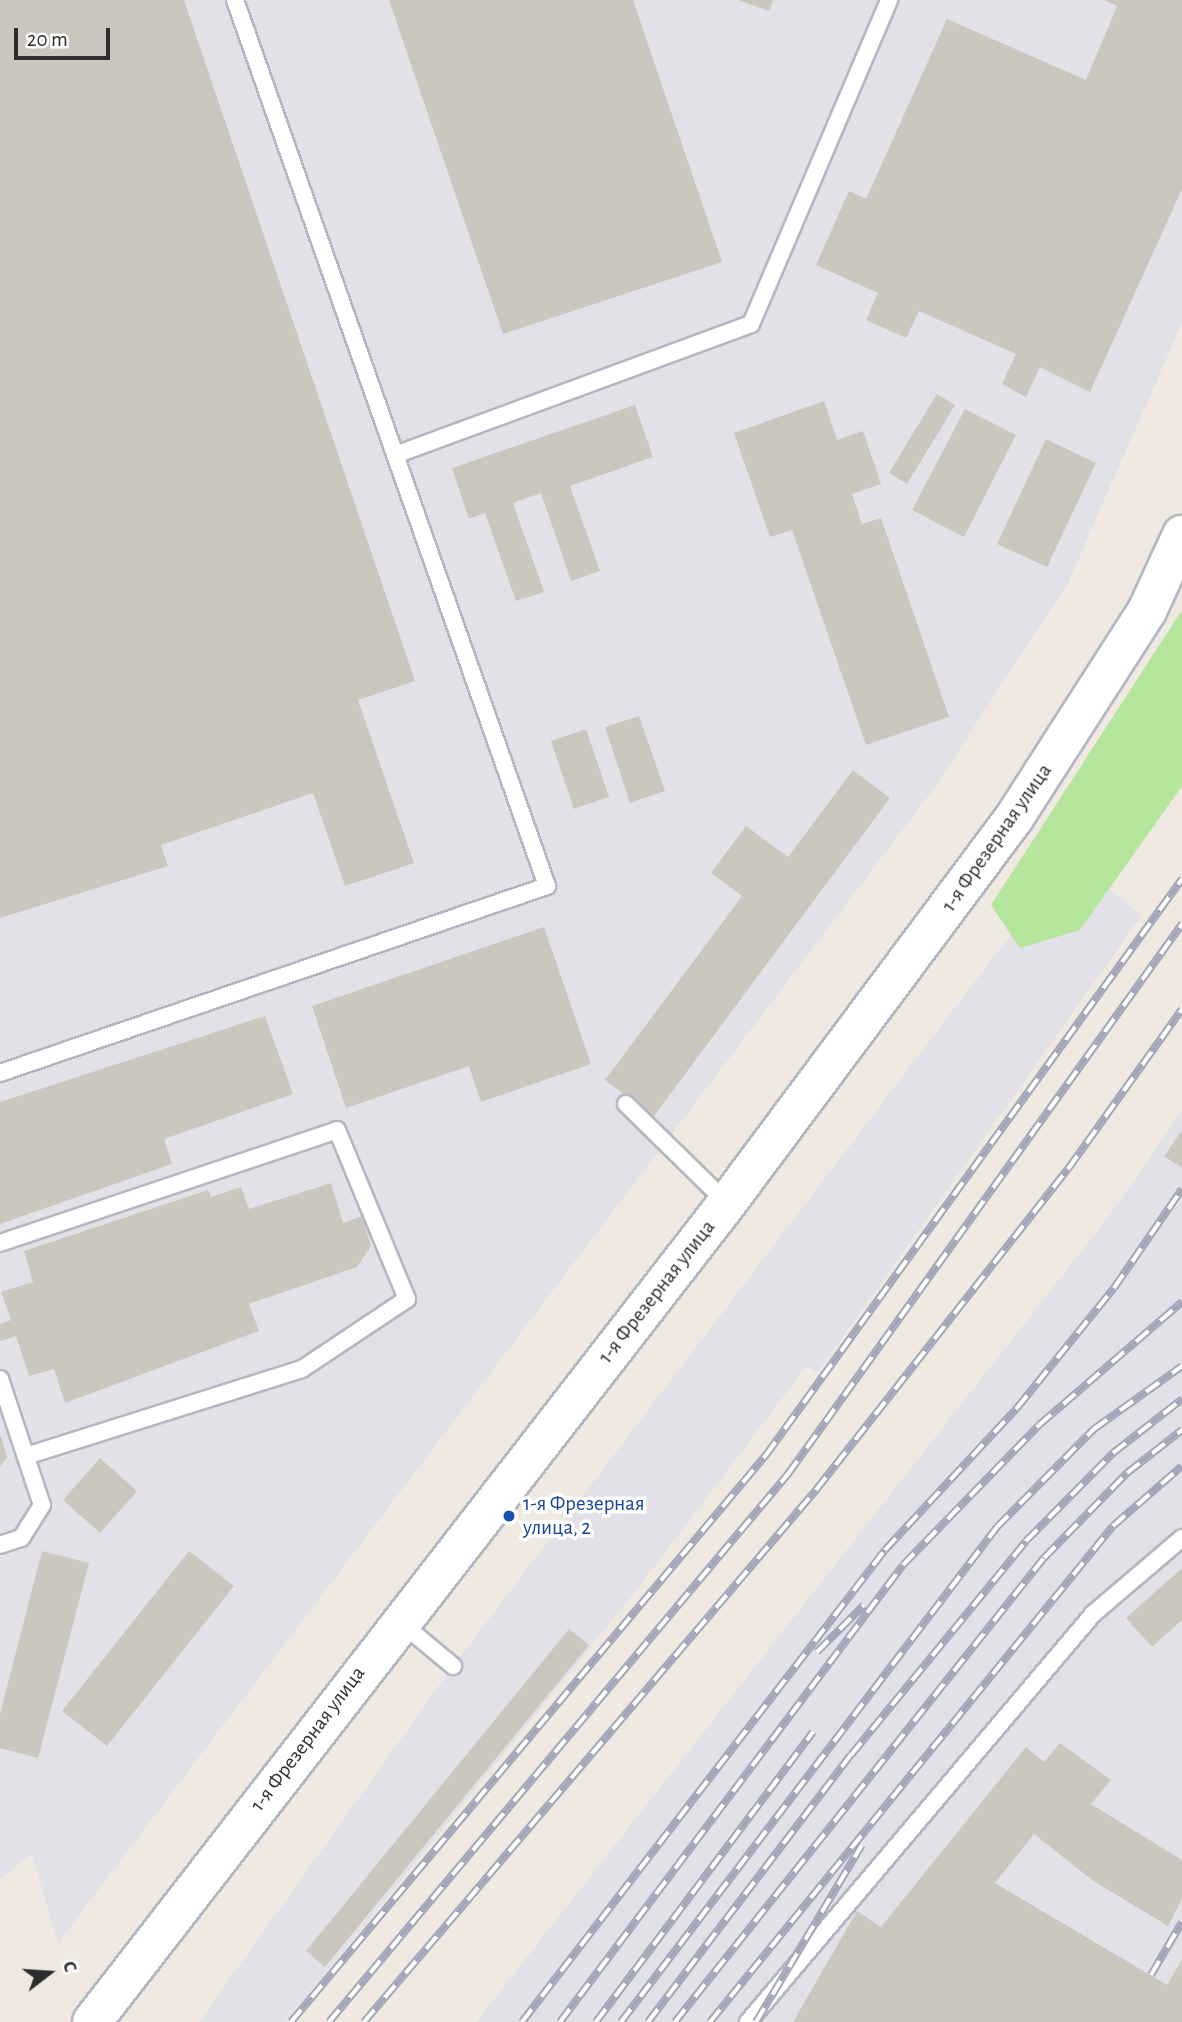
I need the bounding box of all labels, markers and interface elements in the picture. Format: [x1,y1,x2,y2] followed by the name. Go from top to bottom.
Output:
[18,14,114,58] scale bar
[27,29,68,50] text: 20 m
[936,759,1058,917] street label: 1-я Фрезерная улица
[593,1215,721,1369] street label: 1-я Фрезерная улица
[523,1491,645,1541] place label: 1-я Фрезерная улица, 2
[501,1508,517,1524] marker: 1-я Фрезерная улица, 2
[245,1662,371,1816] street label: 1-я Фрезерная улица
[14,1938,84,2008] north arrow
[59,1959,80,1975] text: С

